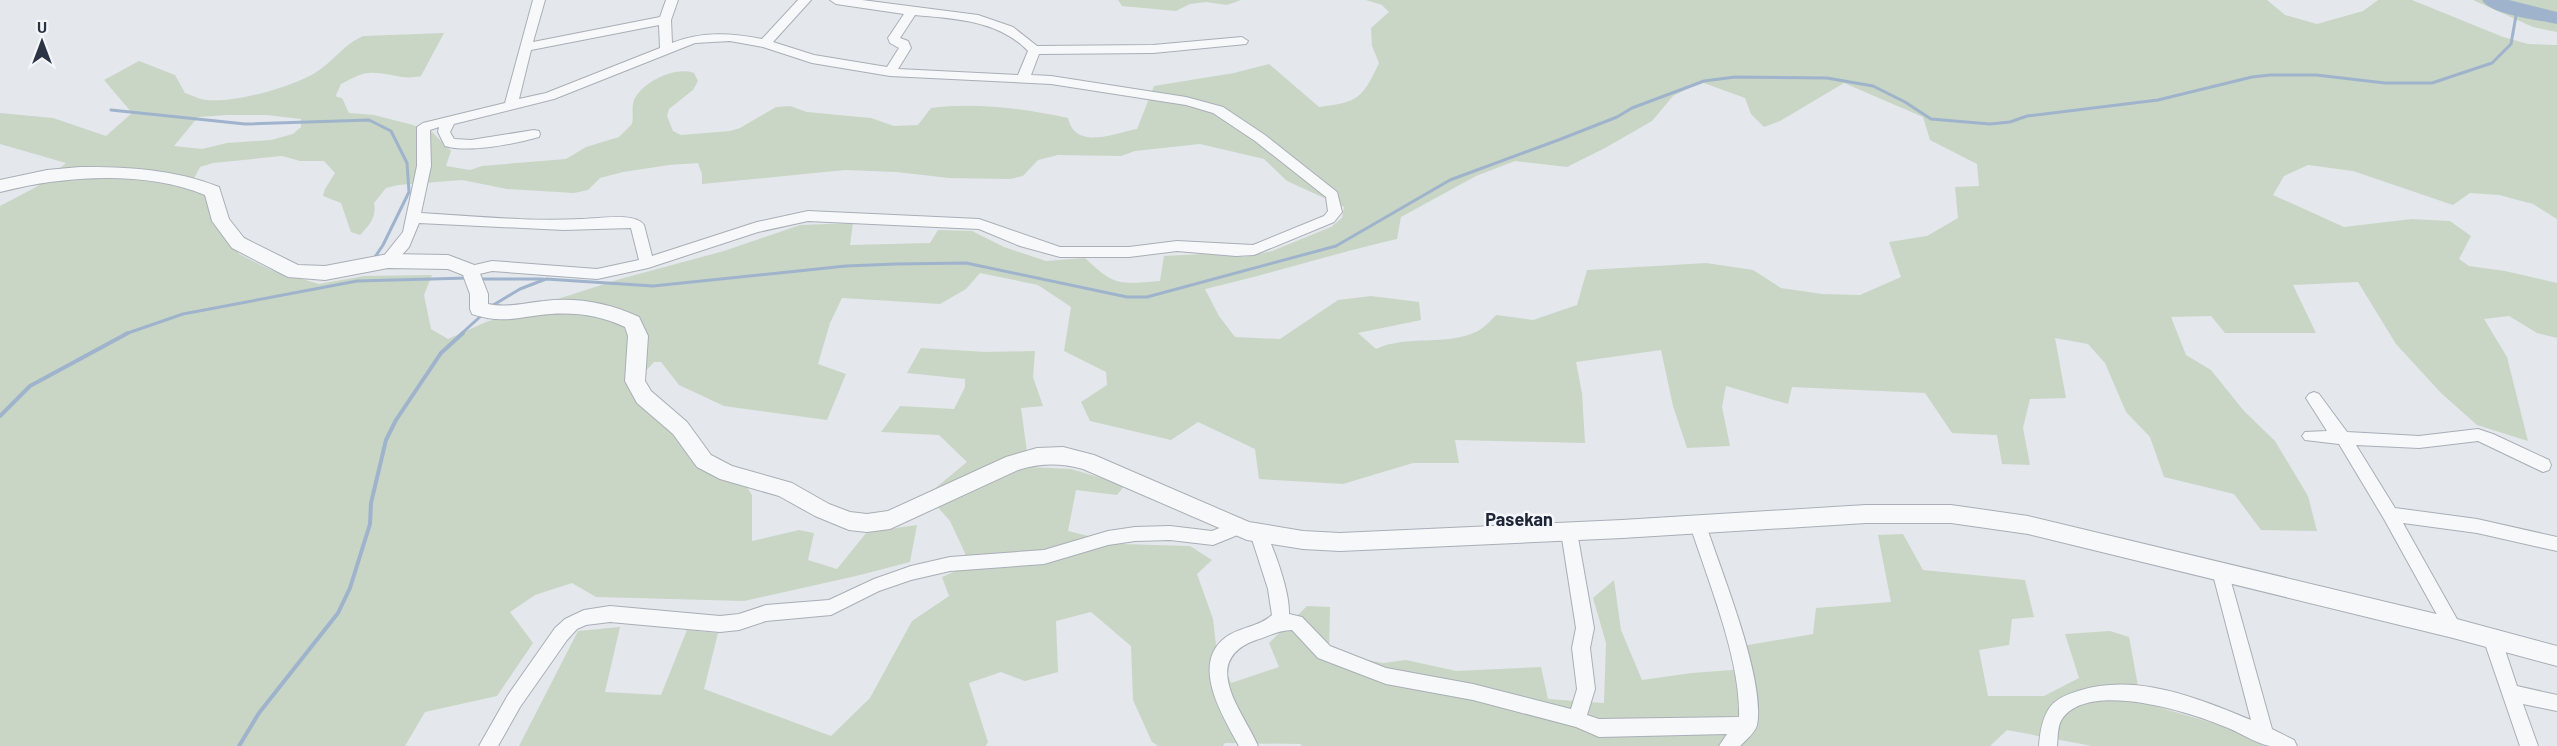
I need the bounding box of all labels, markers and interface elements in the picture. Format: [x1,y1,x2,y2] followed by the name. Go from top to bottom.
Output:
[12,12,72,72] north arrow
[37,17,47,36] text: U
[1485,508,1553,530] district label: Pasekan

